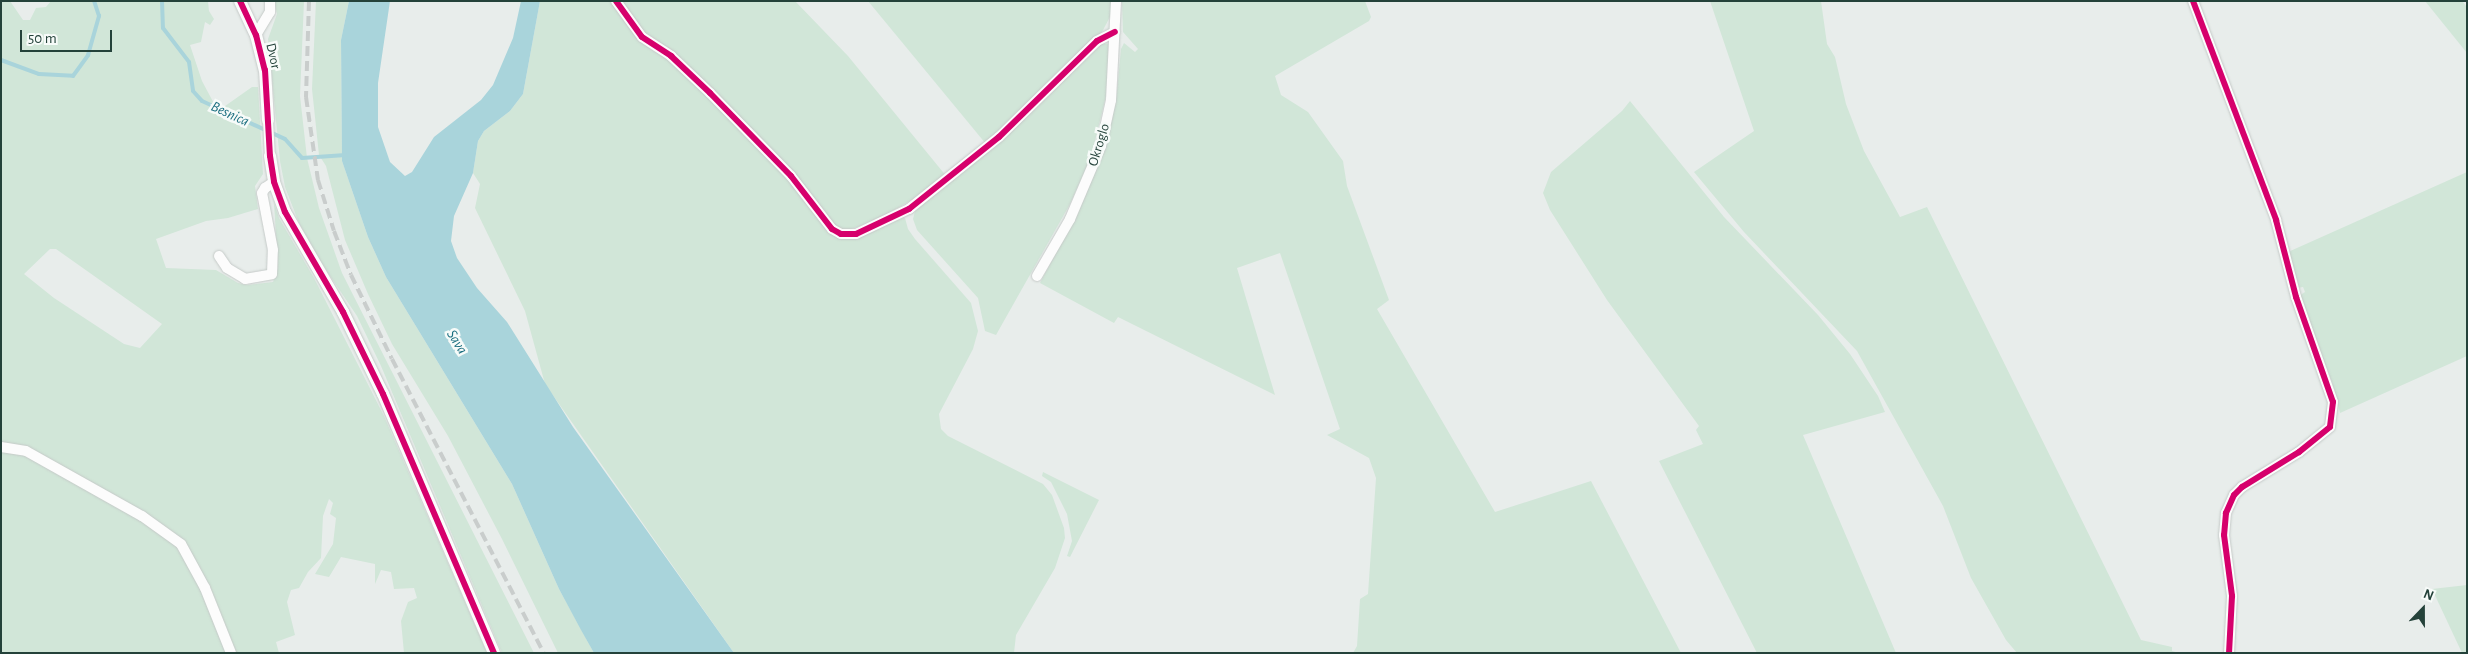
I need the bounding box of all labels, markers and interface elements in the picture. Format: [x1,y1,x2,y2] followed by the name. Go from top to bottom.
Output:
[22,20,115,52] scale bar
[28,31,57,46] text: 50 m
[262,41,284,71] street label: Dvor
[208,97,252,131] water label: Besnica
[1085,122,1113,168] street label: Okroglo
[443,327,471,357] water label: Sava
[2398,584,2448,634] north arrow
[2421,587,2436,603] text: N

